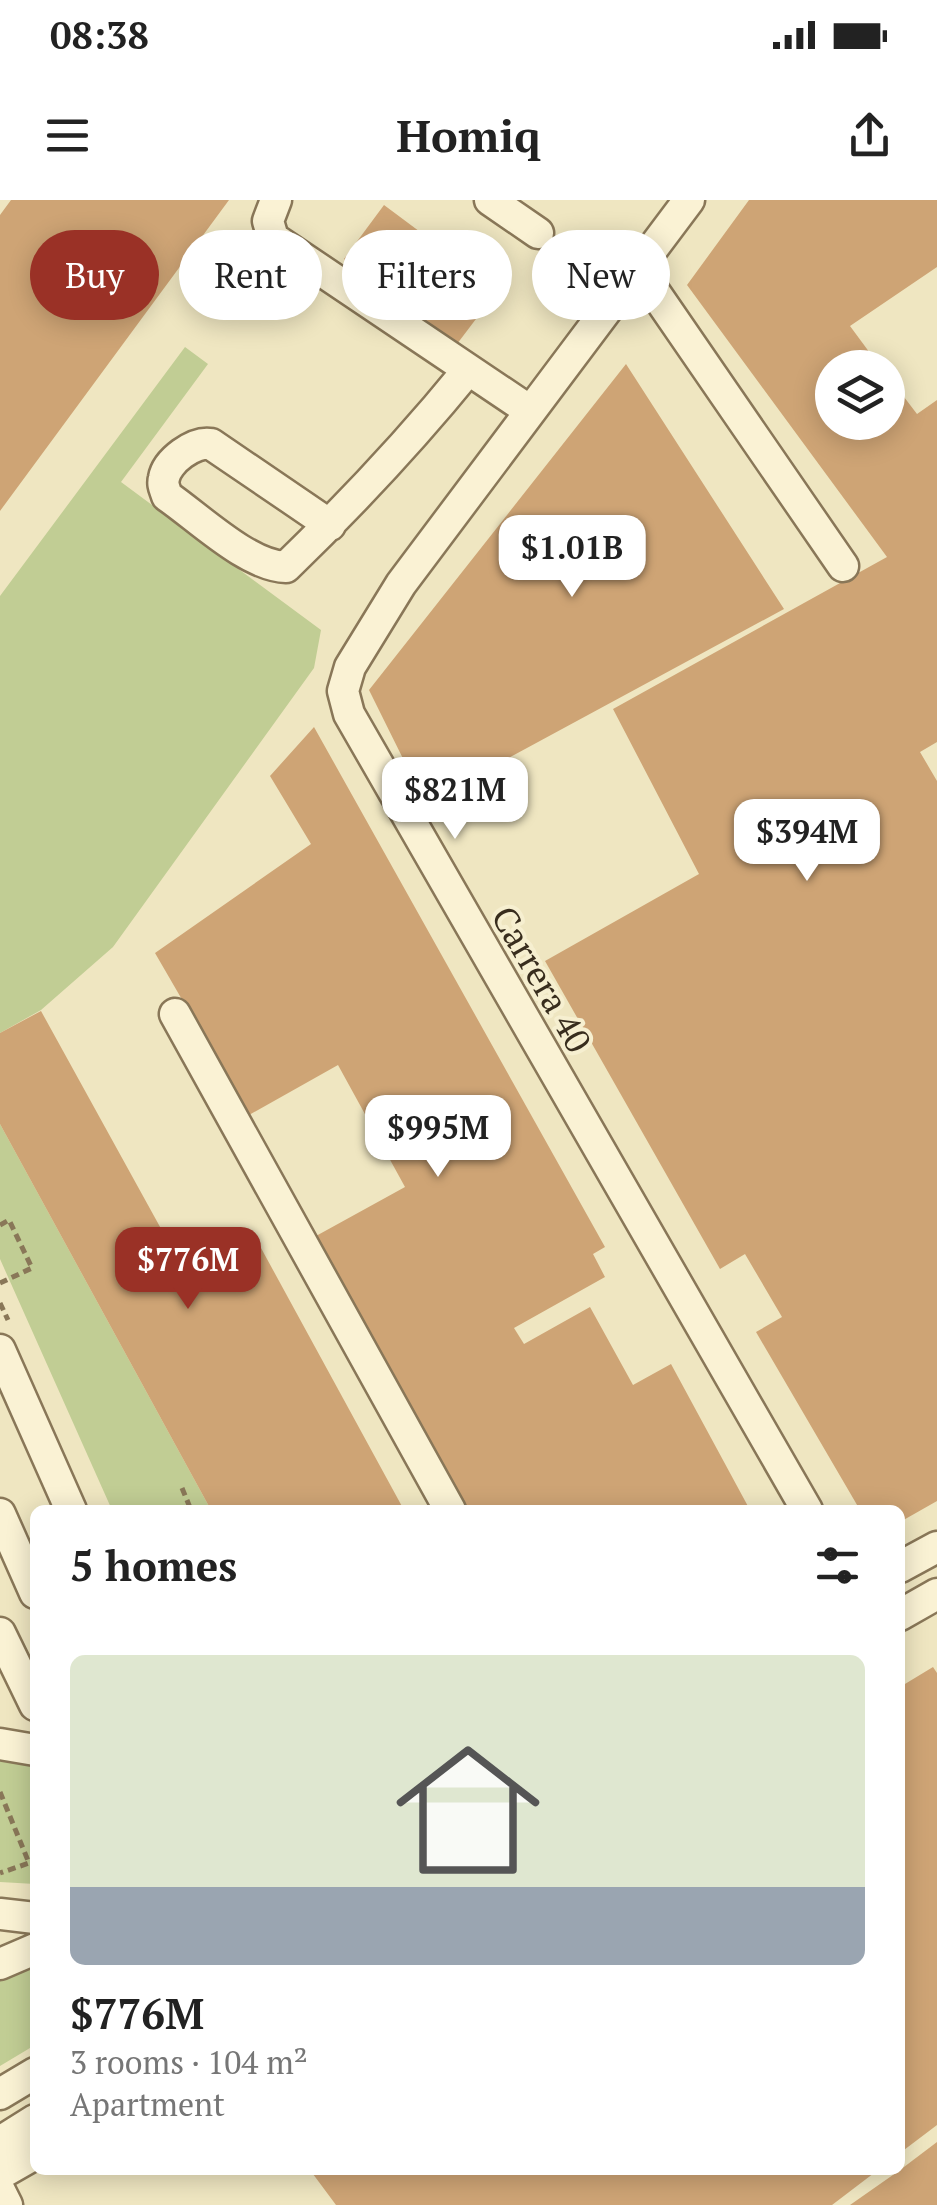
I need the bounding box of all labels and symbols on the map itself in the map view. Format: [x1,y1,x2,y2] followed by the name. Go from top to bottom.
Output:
[491,515,653,600] pin: $1.01B
[385,757,525,842] pin: $821M
[737,799,877,884] pin: $394M
[482,898,602,1060] street label: Carrera 40
[368,1095,508,1180] pin: $995M
[118,1227,258,1312] pin: $776M

